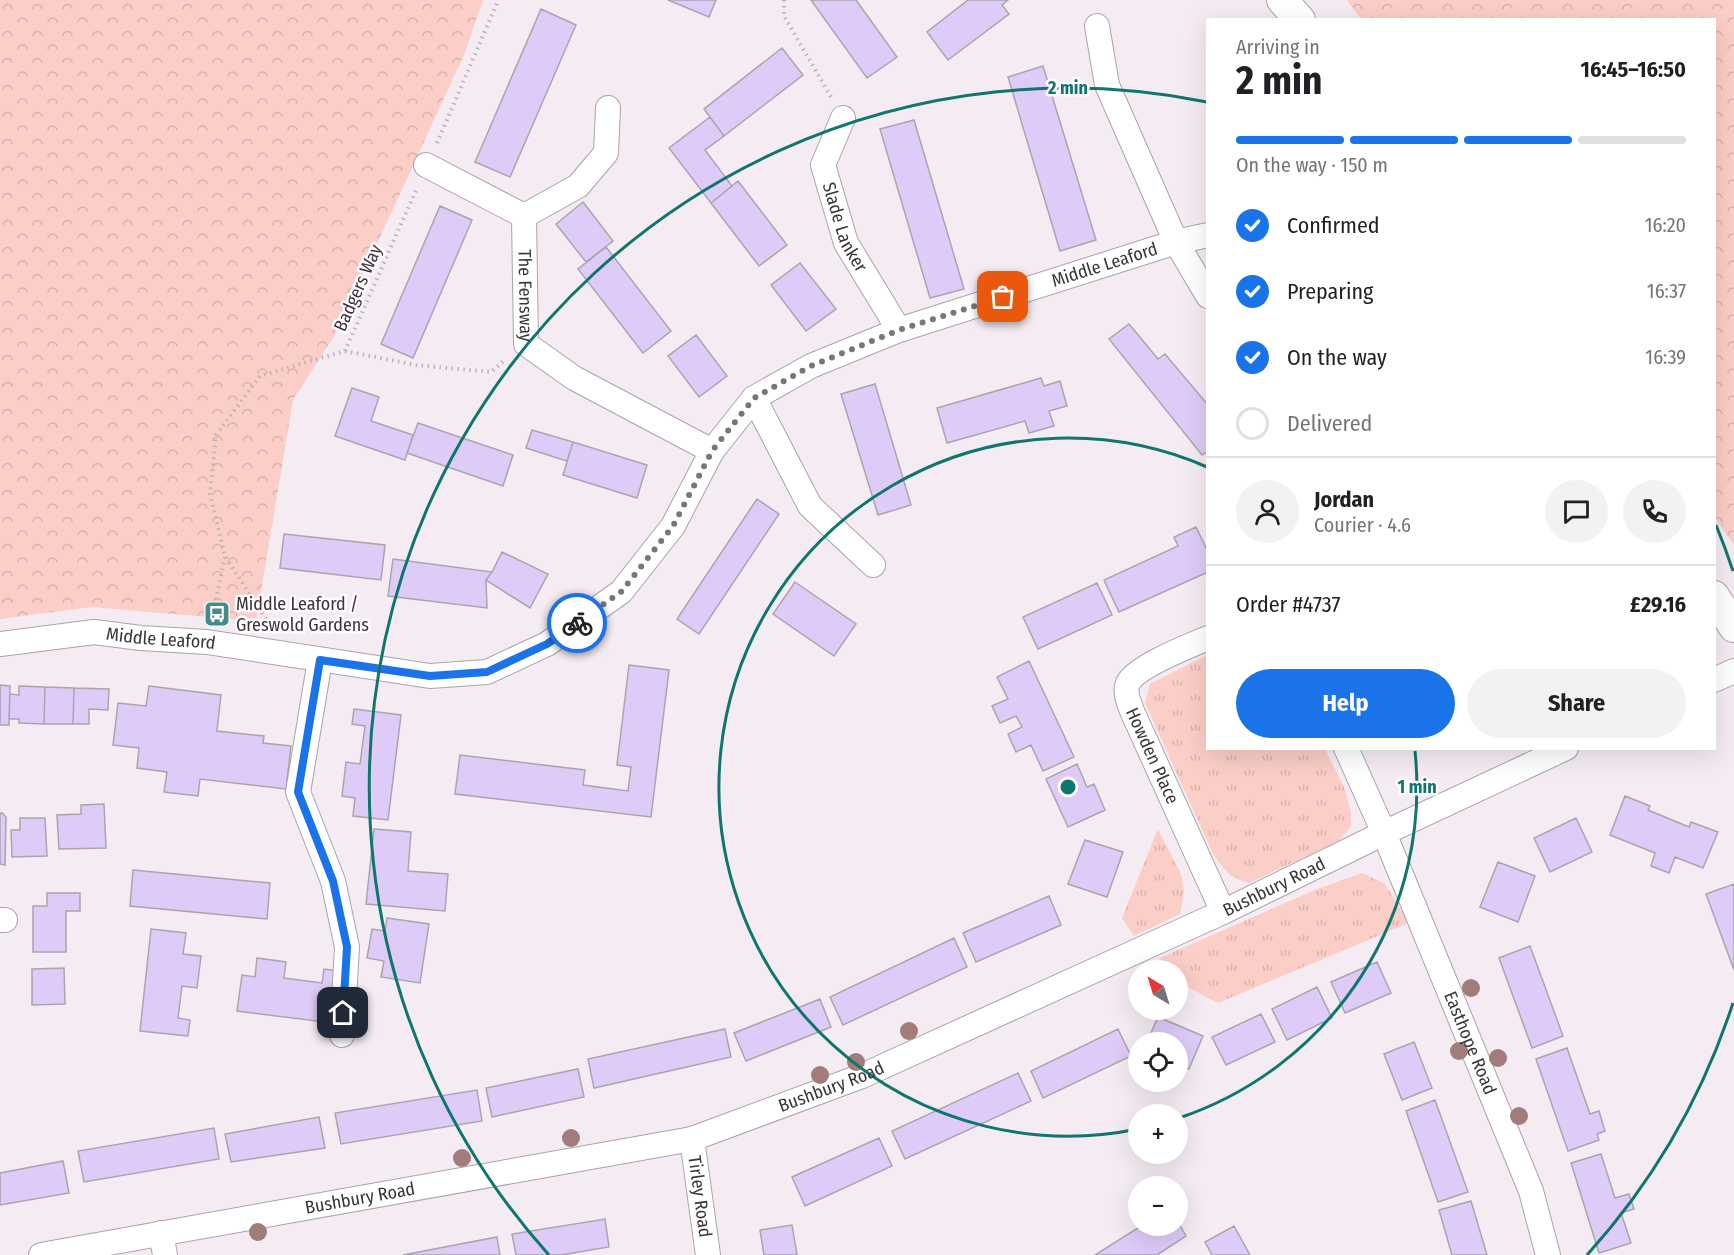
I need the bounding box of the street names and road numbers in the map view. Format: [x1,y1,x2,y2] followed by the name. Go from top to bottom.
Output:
[818,180,872,277] street label: Slade Lanker
[1049,238,1160,292] street label: Middle Leaford
[329,241,387,335] street label: Badgers Way
[514,249,537,342] street label: The Fensway
[105,623,217,654] street label: Middle Leaford
[1121,704,1184,808] street label: Howden Place
[1219,853,1329,921] street label: Bushbury Road
[1439,988,1501,1098] street label: Easthope Road
[775,1056,888,1117] street label: Bushbury Road
[683,1154,716,1239] street label: Tirley Road
[303,1178,417,1219] street label: Bushbury Road

